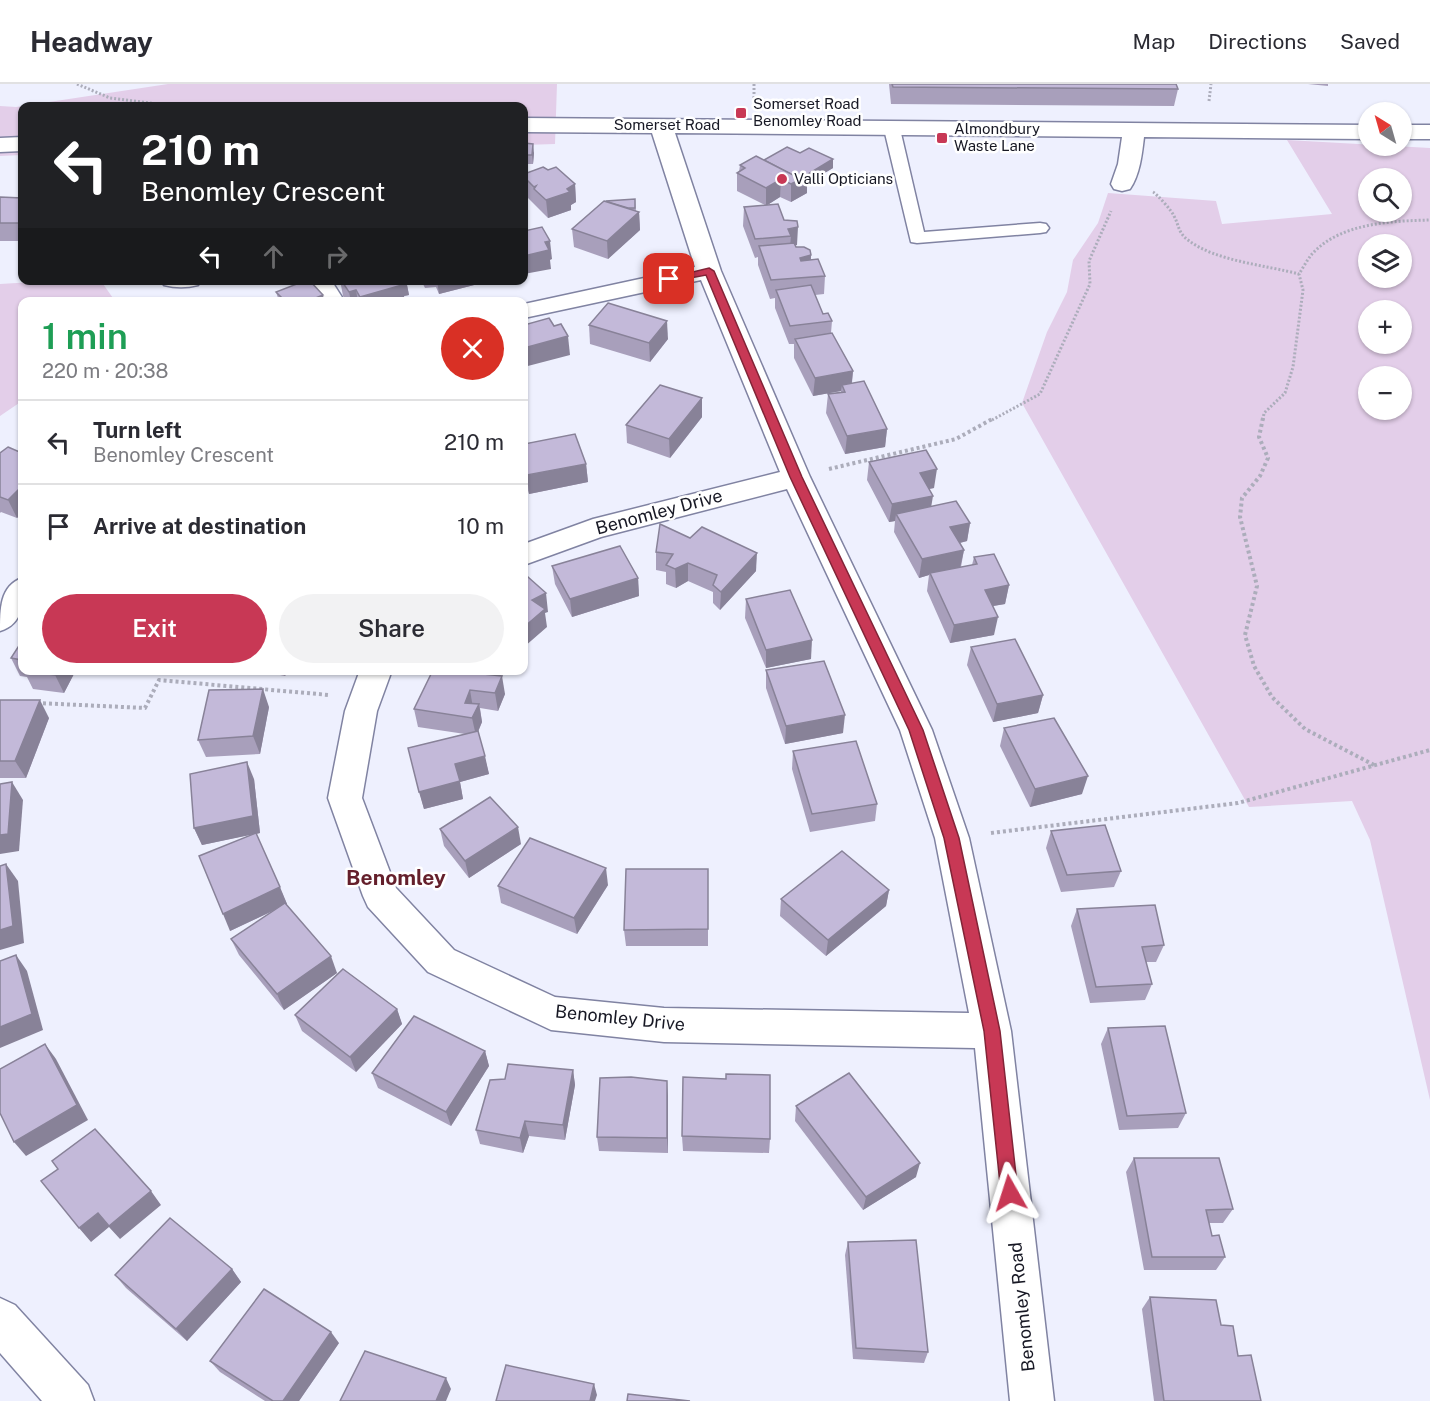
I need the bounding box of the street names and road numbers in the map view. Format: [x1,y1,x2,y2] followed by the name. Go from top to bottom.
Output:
[614,116,720,133] street label: Somerset Road
[593,484,725,539] street label: Benomley Drive
[554,1000,686,1035] street label: Benomley Drive
[1004,1241,1039,1373] street label: Benomley Road

